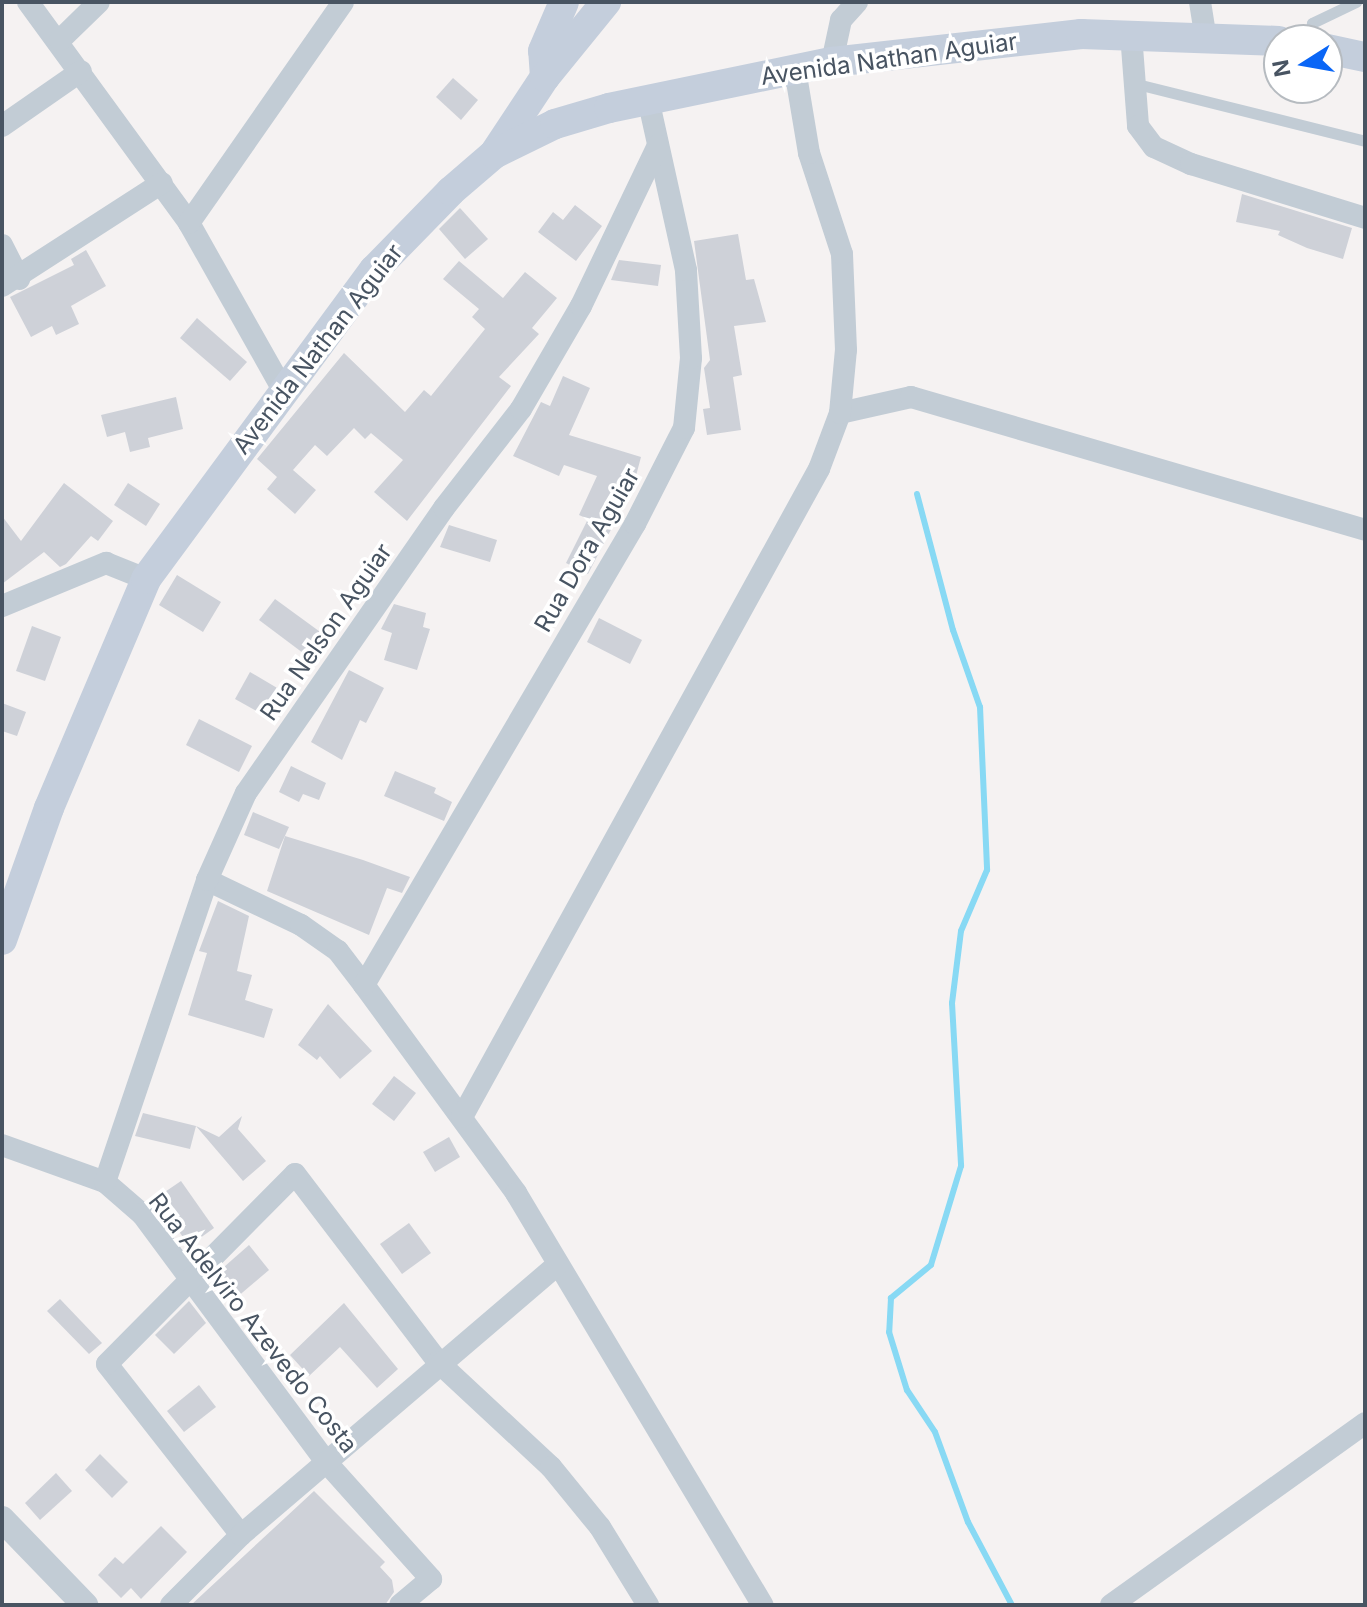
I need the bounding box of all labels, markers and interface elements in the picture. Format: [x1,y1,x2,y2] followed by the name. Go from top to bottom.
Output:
[1263,24,1343,104] north arrow
[759,27,1019,91] street label: Avenida Nathan Aguiar
[1267,57,1296,79] text: N
[227,238,409,460] street label: Avenida Nathan Aguiar
[528,463,646,637] street label: Rua Dora Aguiar
[254,538,398,726] street label: Rua Nelson Aguiar
[143,1187,363,1459] street label: Rua Adelviro Azevedo Costa

